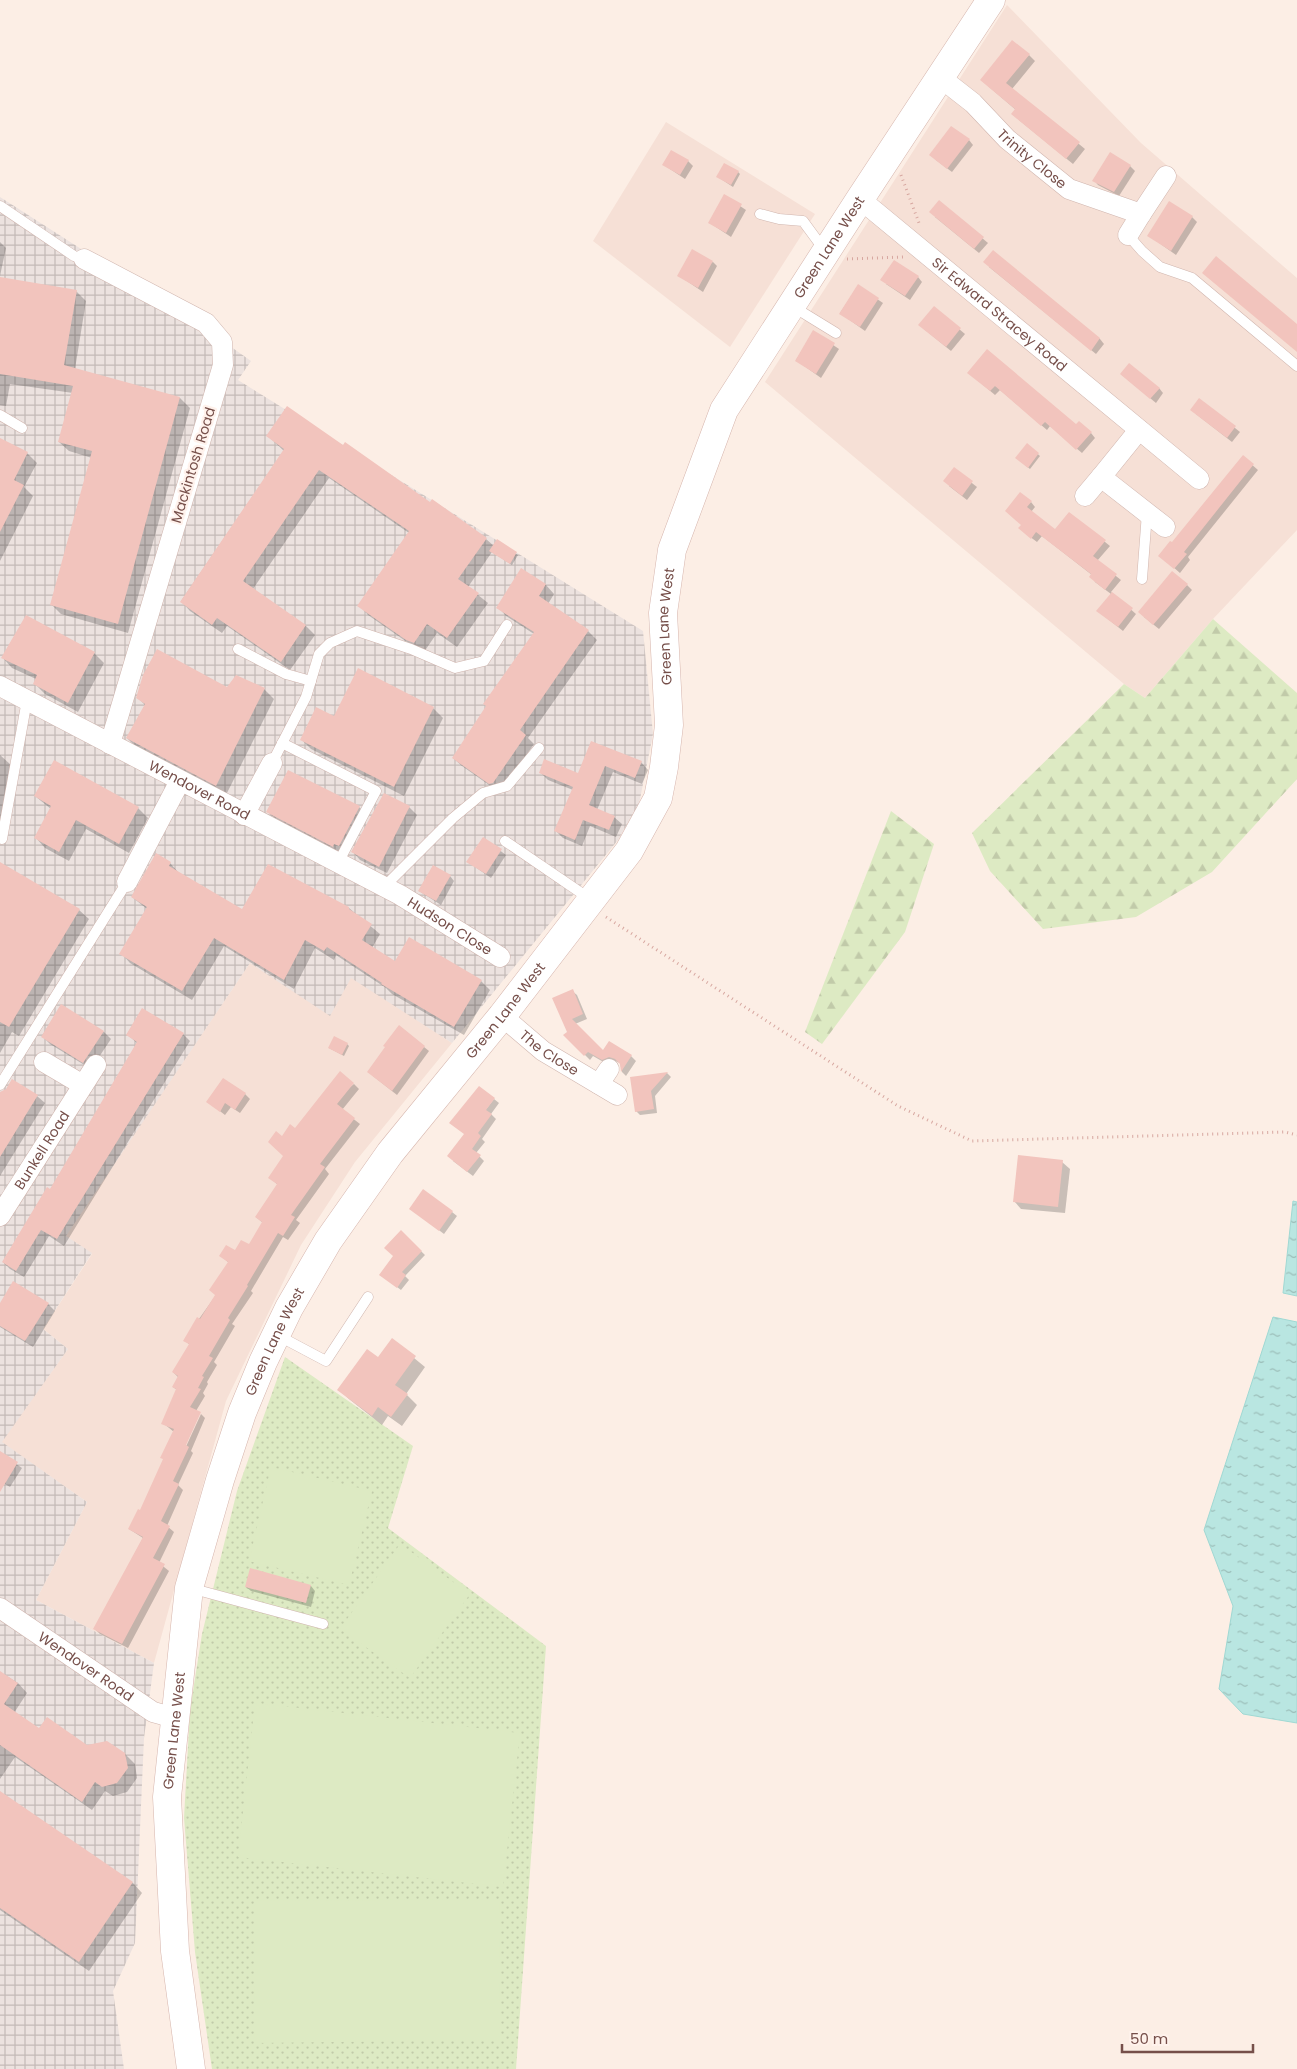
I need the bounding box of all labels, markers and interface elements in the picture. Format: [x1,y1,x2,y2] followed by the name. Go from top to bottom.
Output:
[993,125,1071,194] street label: Trinity Close
[789,192,869,302] street label: Green Lane West
[928,252,1071,376] street label: Sir Edward Stracey Road
[166,405,220,525] street label: Mackintosh Road
[653,566,679,686] street label: Green Lane West
[145,755,254,825] street label: Wendover Road
[404,892,496,960] street label: Hudson Close
[461,958,550,1063] street label: Green Lane West
[515,1025,583,1080] street label: The Close
[9,1107,74,1193] street label: Bunkell Road
[240,1283,309,1399] street label: Green Lane West
[34,1627,138,1706] street label: Wendover Road
[158,1671,190,1790] street label: Green Lane West
[1122,2022,1253,2054] scale bar
[1130,2028,1168,2049] text: 50 m

